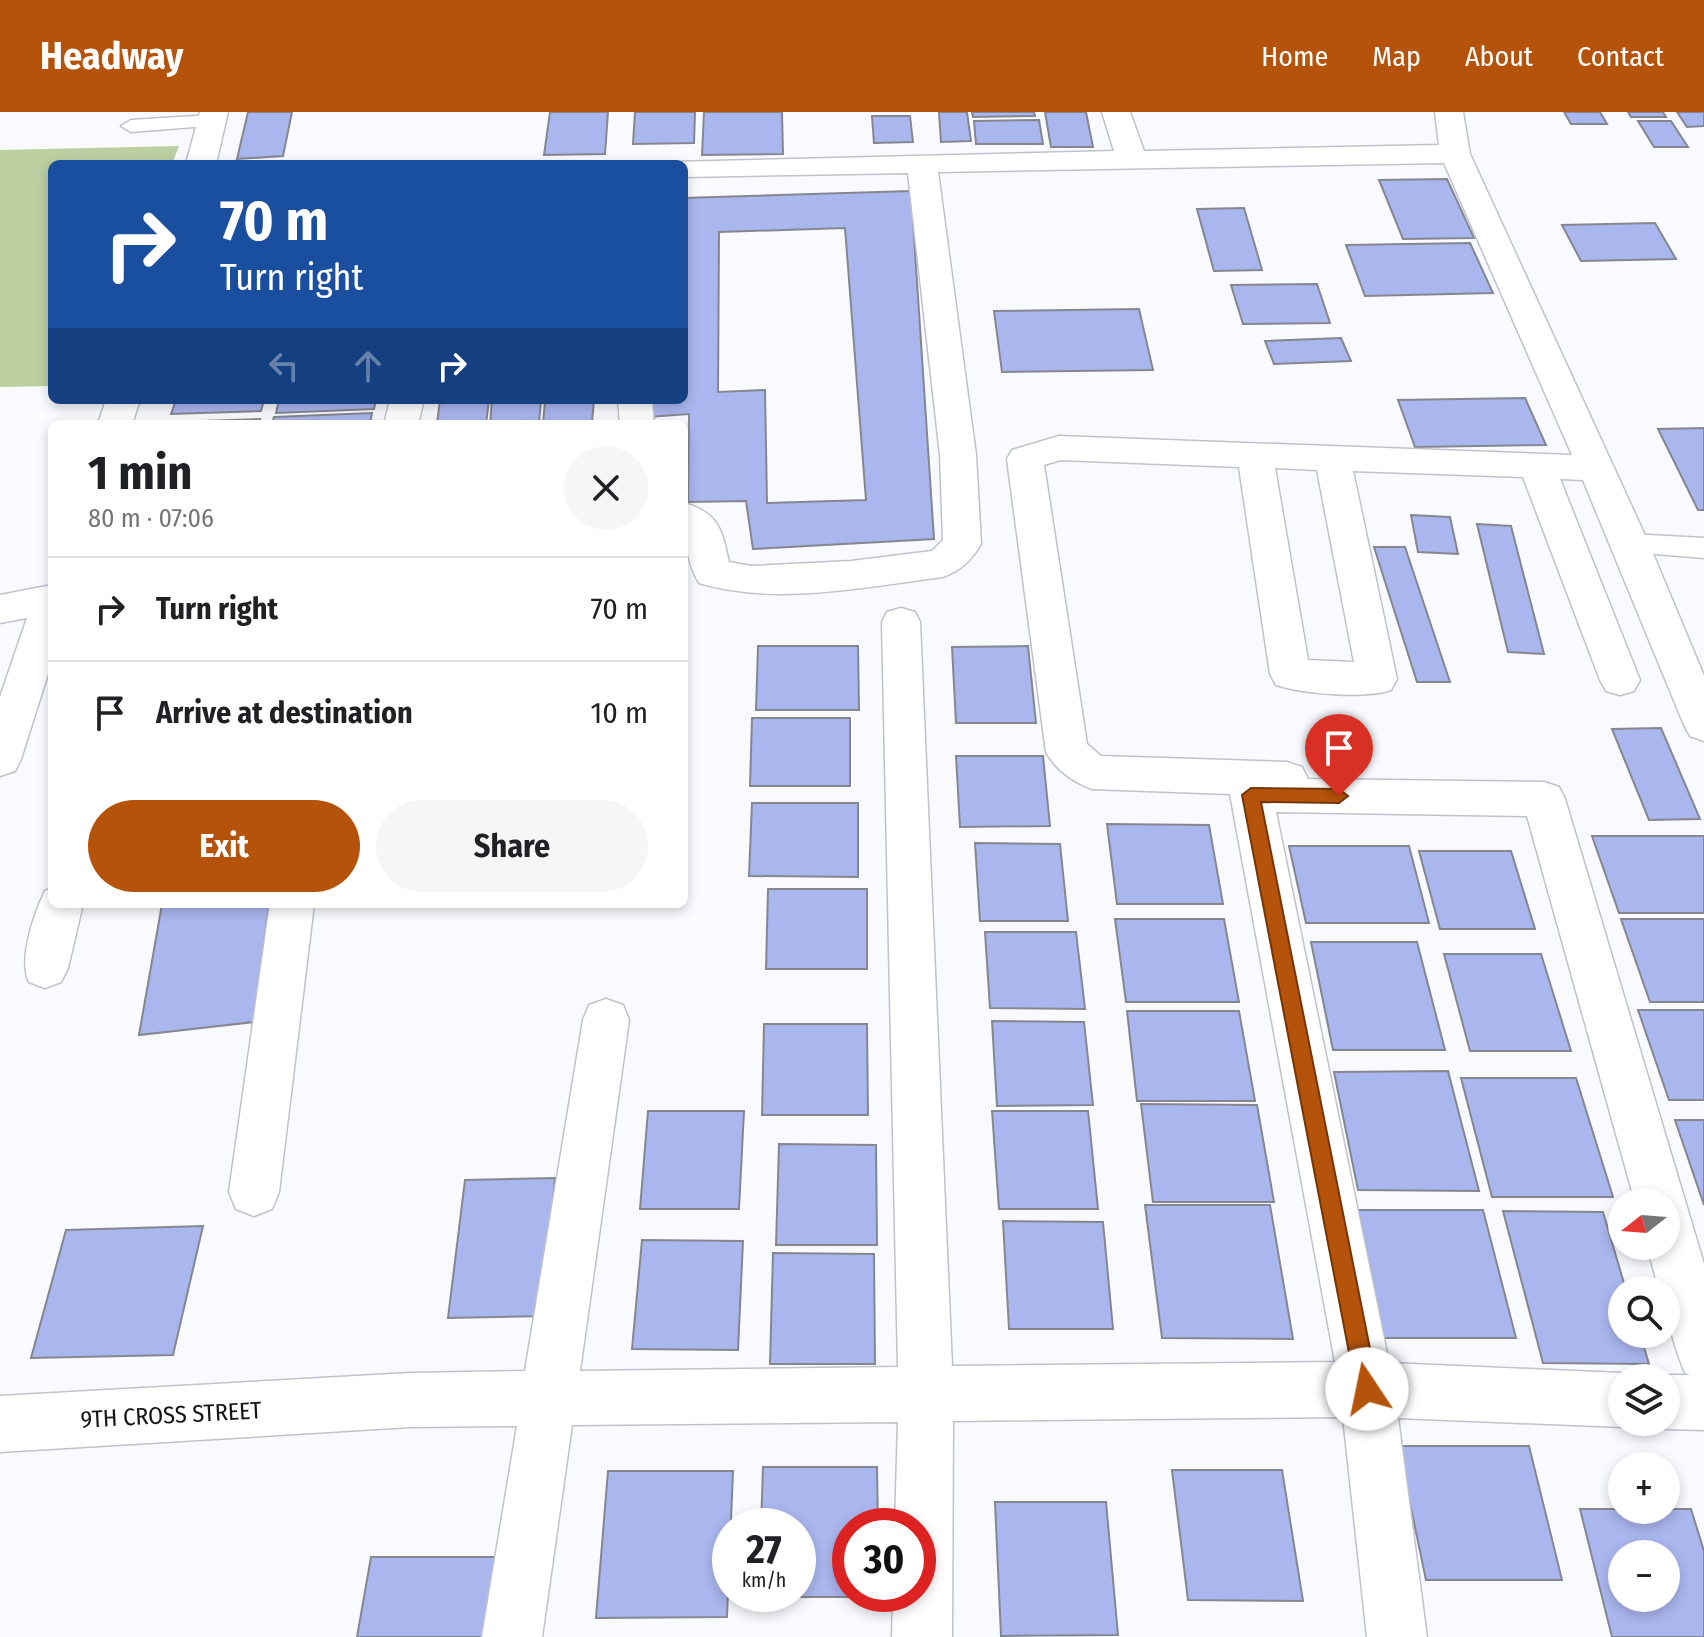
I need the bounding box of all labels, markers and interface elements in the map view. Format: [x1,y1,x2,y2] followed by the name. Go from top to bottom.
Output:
[40,33,183,79] text: Headway
[1261,40,1328,73] text: Home
[1372,40,1421,73] text: Map
[1465,40,1533,73] text: About
[1577,40,1664,73] text: Contact
[220,188,328,255] text: 70 m
[88,192,192,296] icon: right
[220,256,363,300] text: Turn right
[262,344,306,388] icon: left
[346,344,390,388] icon: ahead
[430,344,474,388] icon: right
[88,444,193,502] text: 1 min
[564,446,648,530] button: close
[88,503,214,534] text: 80 m · 07:06
[88,587,132,631] icon: right
[156,591,278,627] text: Turn right
[590,591,648,627] text: 70 m
[88,691,132,735] icon: arrive
[156,695,413,731] text: Arrive at destination
[591,695,648,731] text: 10 m
[1305,714,1373,796] pin
[1317,726,1361,770] icon: arrive
[88,800,360,892] button: Exit
[376,800,648,892] button: Share
[1608,1188,1680,1260] north arrow
[1608,1188,1680,1612] map controls
[1608,1276,1680,1348] button: search
[1325,1347,1409,1431] position arrow
[1608,1364,1680,1436] button: layers
[80,1396,262,1434] street label: 9TH CROSS STREET
[1608,1452,1680,1524] button: +
[832,1508,936,1612] speed limit sign: 30
[746,1526,782,1574] text: 27
[1608,1540,1680,1612] button: −
[742,1568,786,1592] text: km/h

